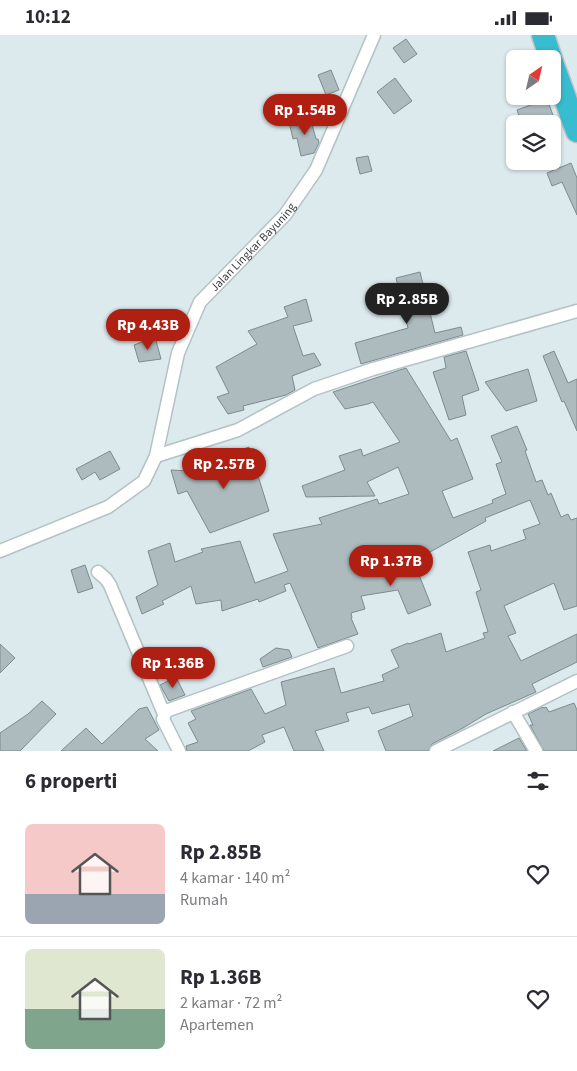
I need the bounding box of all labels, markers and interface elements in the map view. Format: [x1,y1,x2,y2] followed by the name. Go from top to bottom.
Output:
[25,4,71,31] text: 10:12
[506,50,561,105] north arrow
[506,50,561,170] map controls
[253,93,357,136] pin: Rp 1.54B
[274,99,336,121] text: Rp 1.54B
[506,115,561,170] button: layers
[207,199,300,296] street label: Jalan Lingkar Bayuning
[355,283,459,325] pin: Rp 2.85B
[376,288,438,310] text: Rp 2.85B
[96,309,200,351] pin: Rp 4.43B
[117,314,179,336] text: Rp 4.43B
[172,447,276,490] pin: Rp 2.57B
[193,453,255,475] text: Rp 2.57B
[339,545,443,587] pin: Rp 1.37B
[360,550,422,572] text: Rp 1.37B
[121,647,225,689] pin: Rp 1.36B
[142,652,204,674] text: Rp 1.36B
[25,766,117,796] text: 6 properti
[524,767,552,795] icon: filters
[180,837,261,867] text: Rp 2.85B
[65,844,125,904] icon: home
[524,860,552,888] icon: heart
[180,867,290,889] text: 4 kamar · 140 m²
[180,889,228,911] text: Rumah
[180,962,261,992] text: Rp 1.36B
[65,969,125,1029] icon: home
[524,985,552,1013] icon: heart
[180,992,282,1014] text: 2 kamar · 72 m²
[180,1014,254,1036] text: Apartemen

